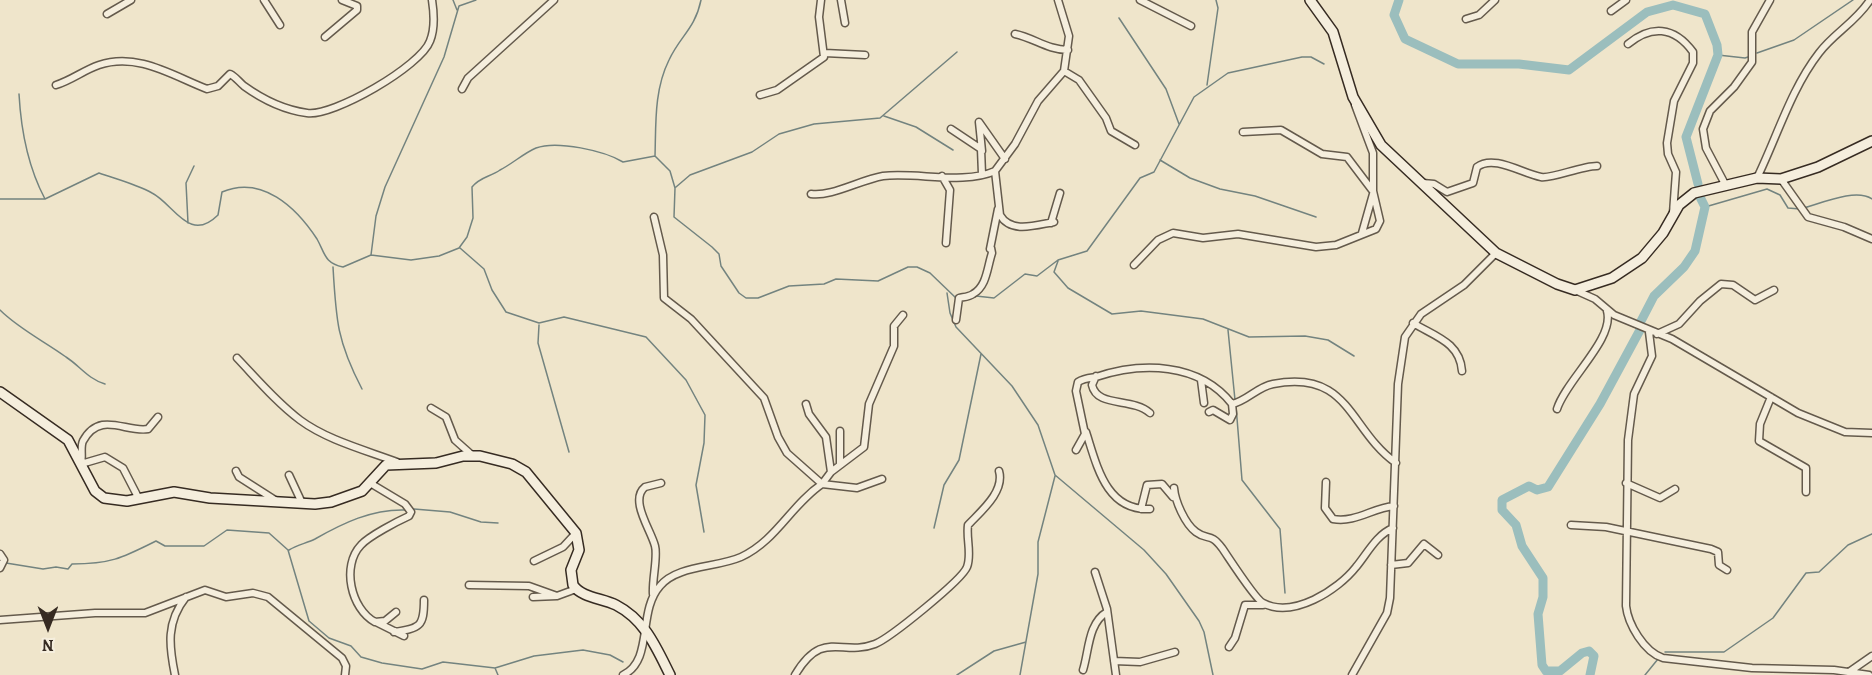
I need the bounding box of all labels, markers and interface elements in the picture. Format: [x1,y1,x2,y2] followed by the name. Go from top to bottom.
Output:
[18,597,78,657] north arrow
[42,634,54,656] text: N

